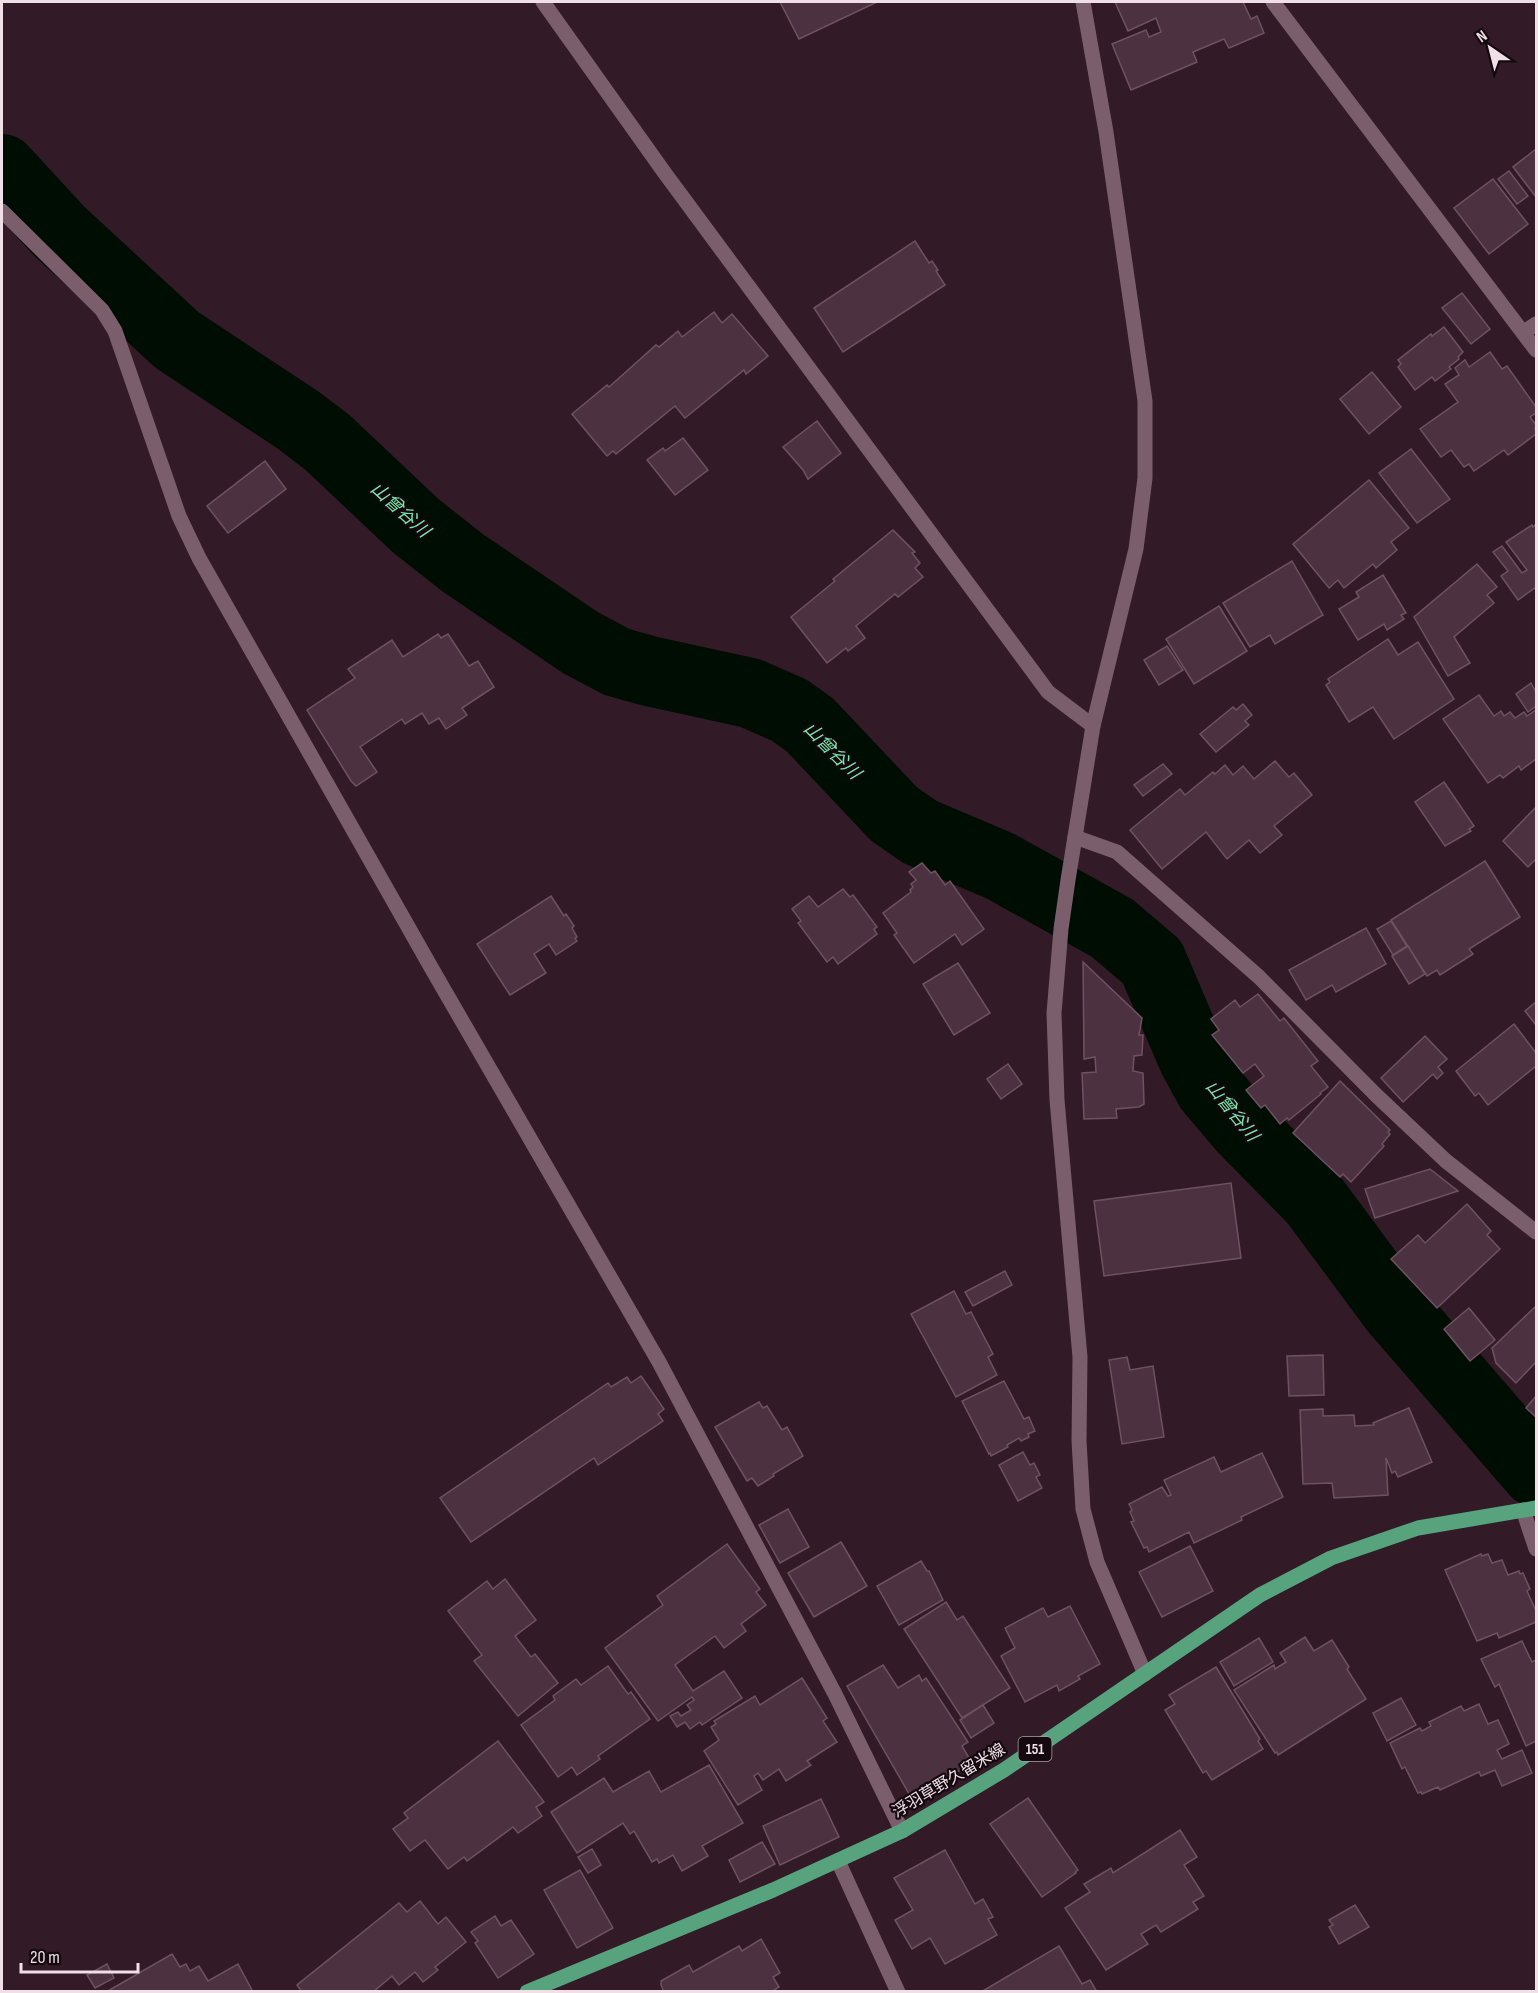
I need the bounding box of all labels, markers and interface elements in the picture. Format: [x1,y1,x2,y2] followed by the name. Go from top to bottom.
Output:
[1460,18,1520,78] north arrow
[1473,27,1491,47] text: N
[366,478,435,543] water label: 山曾谷川
[799,718,866,785] water label: 山曾谷川
[1201,1076,1264,1147] water label: 山曾谷川
[1018,1737,1052,1761] road number: 151
[889,1740,1009,1822] street label: 浮羽草野久留米線
[21,1936,138,1974] scale bar
[30,1947,60,1968] text: 20 m

